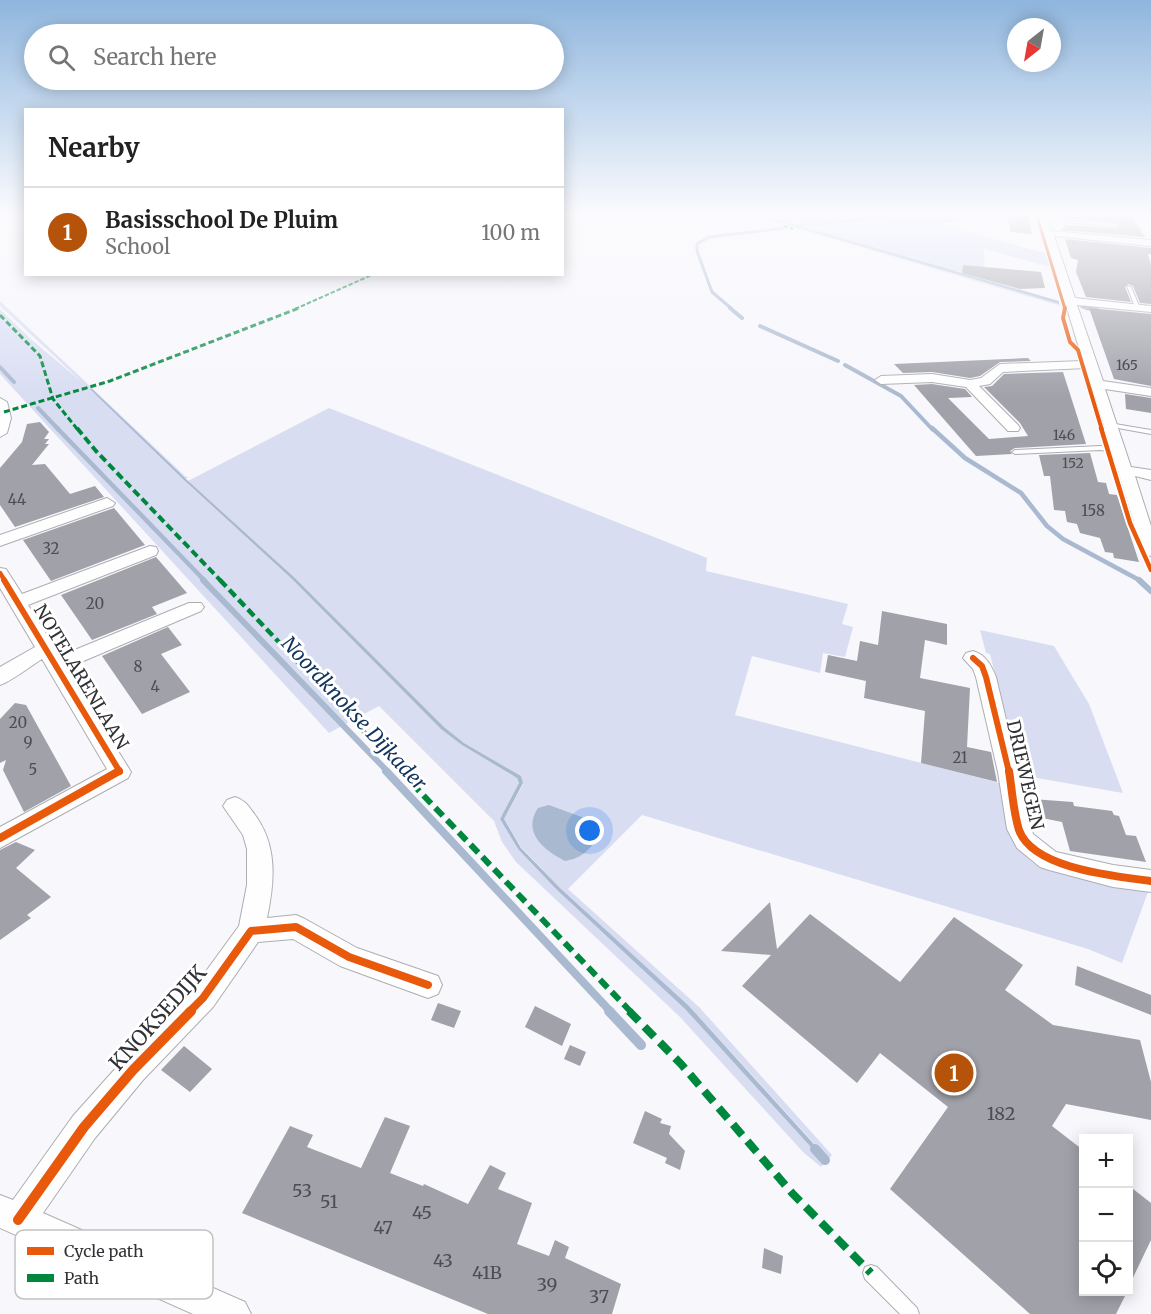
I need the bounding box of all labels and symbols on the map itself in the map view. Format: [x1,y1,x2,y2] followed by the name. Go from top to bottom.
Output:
[1007,18,1061,72] north arrow
[1116,356,1138,374] house number: 165
[1053,426,1075,444] house number: 146
[1062,454,1084,472] house number: 152
[8,490,26,509] house number: 44
[1081,501,1105,520] house number: 158
[42,539,60,558] house number: 32
[86,594,104,613] house number: 20
[29,600,134,753] street label: NOTELARENLAAN
[277,631,433,795] water label: Noordknokse Dijkader
[134,657,143,676] house number: 8
[150,677,160,696] house number: 4
[9,713,27,732] house number: 20
[1002,718,1049,832] street label: DRIEWEGEN
[23,733,33,752] house number: 9
[952,748,968,767] house number: 21
[29,760,37,779] house number: 5
[575,816,604,845] your location
[103,959,213,1076] street label: KNOKSEDIJK
[934,1050,974,1096] pin: 1
[987,1102,1015,1125] house number: 182
[292,1179,312,1202] house number: 53
[320,1190,338,1213] house number: 51
[412,1201,432,1224] house number: 45
[373,1216,393,1239] house number: 47
[15,1230,213,1299] legend
[64,1241,144,1261] text: Cycle path
[433,1249,453,1272] house number: 43
[472,1261,502,1284] house number: 41B
[64,1268,100,1288] text: Path
[537,1273,557,1296] house number: 39
[589,1285,609,1308] house number: 37

